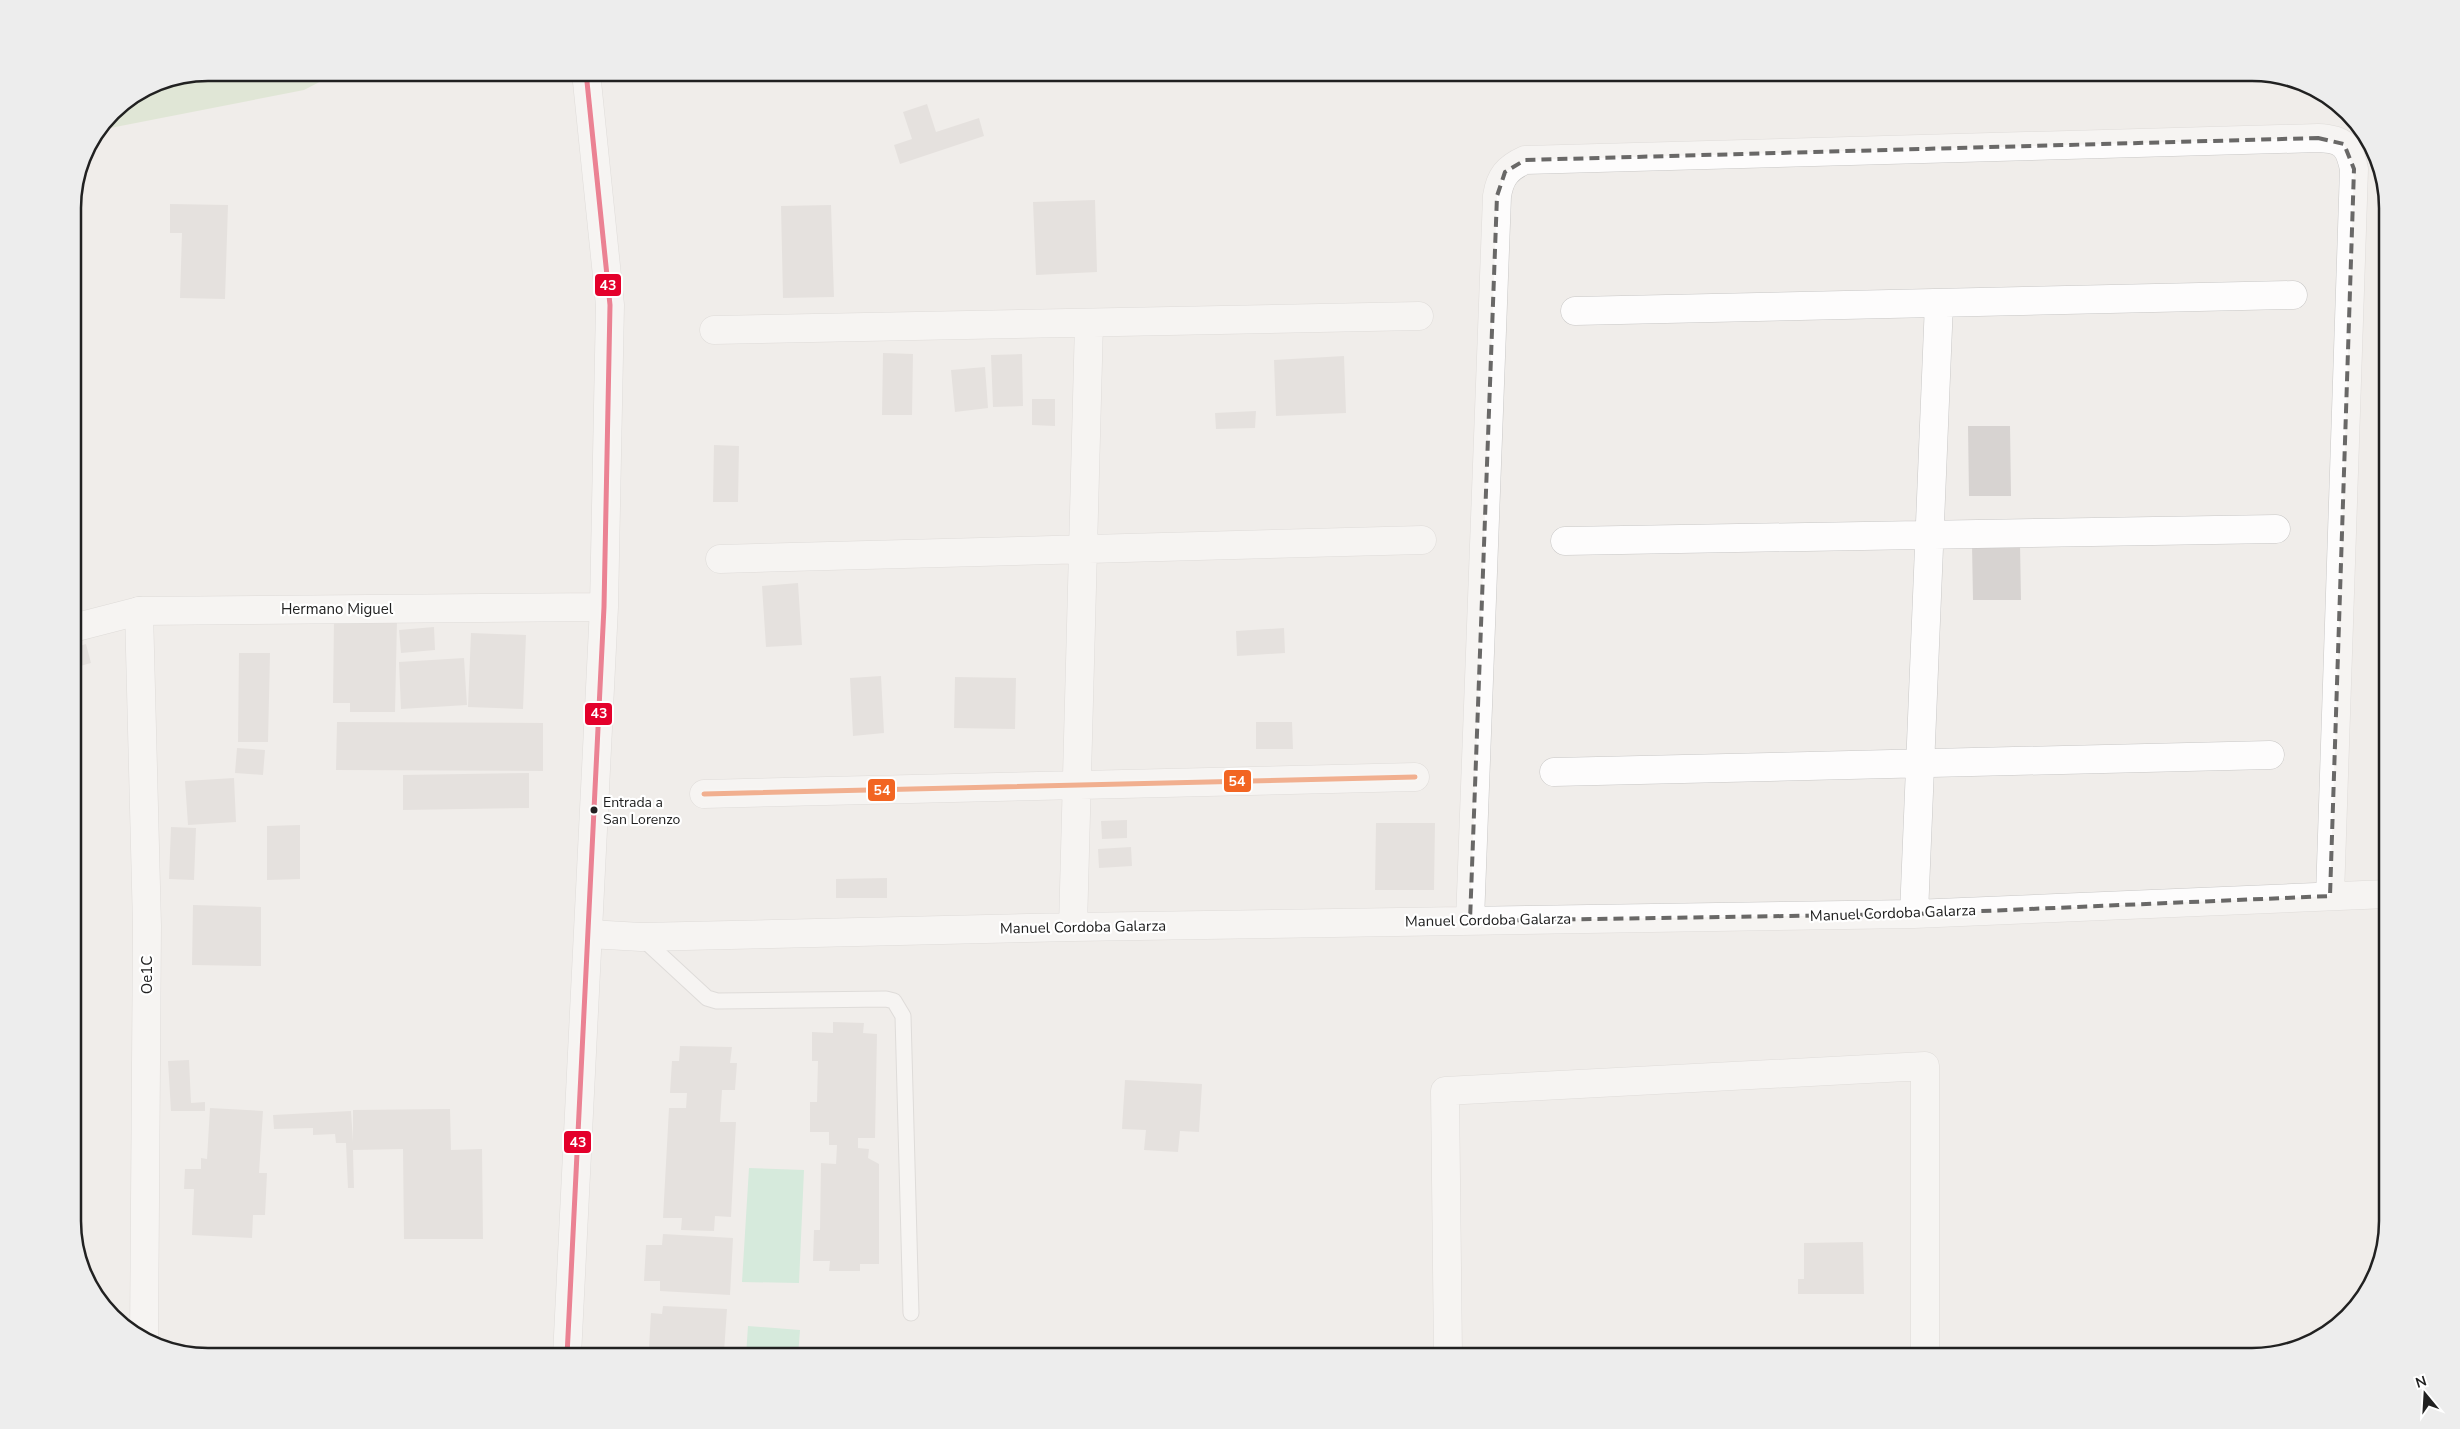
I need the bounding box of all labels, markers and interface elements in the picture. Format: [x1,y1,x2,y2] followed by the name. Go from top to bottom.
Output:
[594,273,622,297] line badge: 43
[600,276,616,295] text: 43
[281,599,394,619] street label: Hermano Miguel
[584,702,613,726] line badge: 43
[591,704,607,723] text: 43
[1223,769,1252,793] line badge: 54
[1229,772,1246,791] text: 54
[867,778,896,802] line badge: 54
[874,781,891,800] text: 54
[603,793,681,829] place label: Entrada a San Lorenzo
[589,805,599,815] marker: Entrada a San Lorenzo
[1810,900,1976,926] street label: Manuel Cordoba Galarza
[1405,909,1571,931] street label: Manuel Cordoba Galarza
[1000,916,1166,938] street label: Manuel Cordoba Galarza
[137,956,157,994] street label: Oe1C
[563,1130,592,1154] line badge: 43
[570,1133,586,1152] text: 43
[2400,1369,2450,1419] north arrow
[2413,1371,2429,1393] text: N

